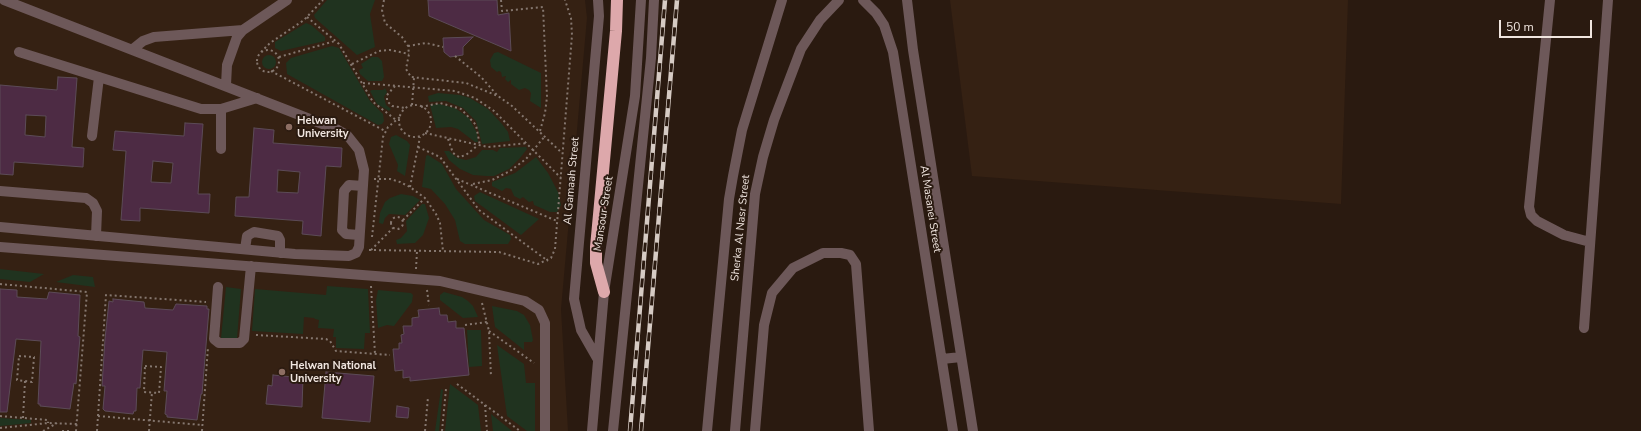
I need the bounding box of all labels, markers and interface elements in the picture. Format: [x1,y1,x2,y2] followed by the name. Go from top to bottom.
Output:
[1501,12,1594,38] scale bar
[1506,19,1534,35] text: 50 m
[297,114,349,140] place label: Helwan University
[284,122,294,132] marker: Helwan University
[562,137,582,225] street label: Al Gamaah Street
[917,165,943,253] street label: Al Masanei Street
[729,174,753,282] street label: Sherka Al Nasr Street
[592,176,616,252] street label: Mansour Street
[290,359,376,385] place label: Helwan National University
[277,367,287,377] marker: Helwan National University

